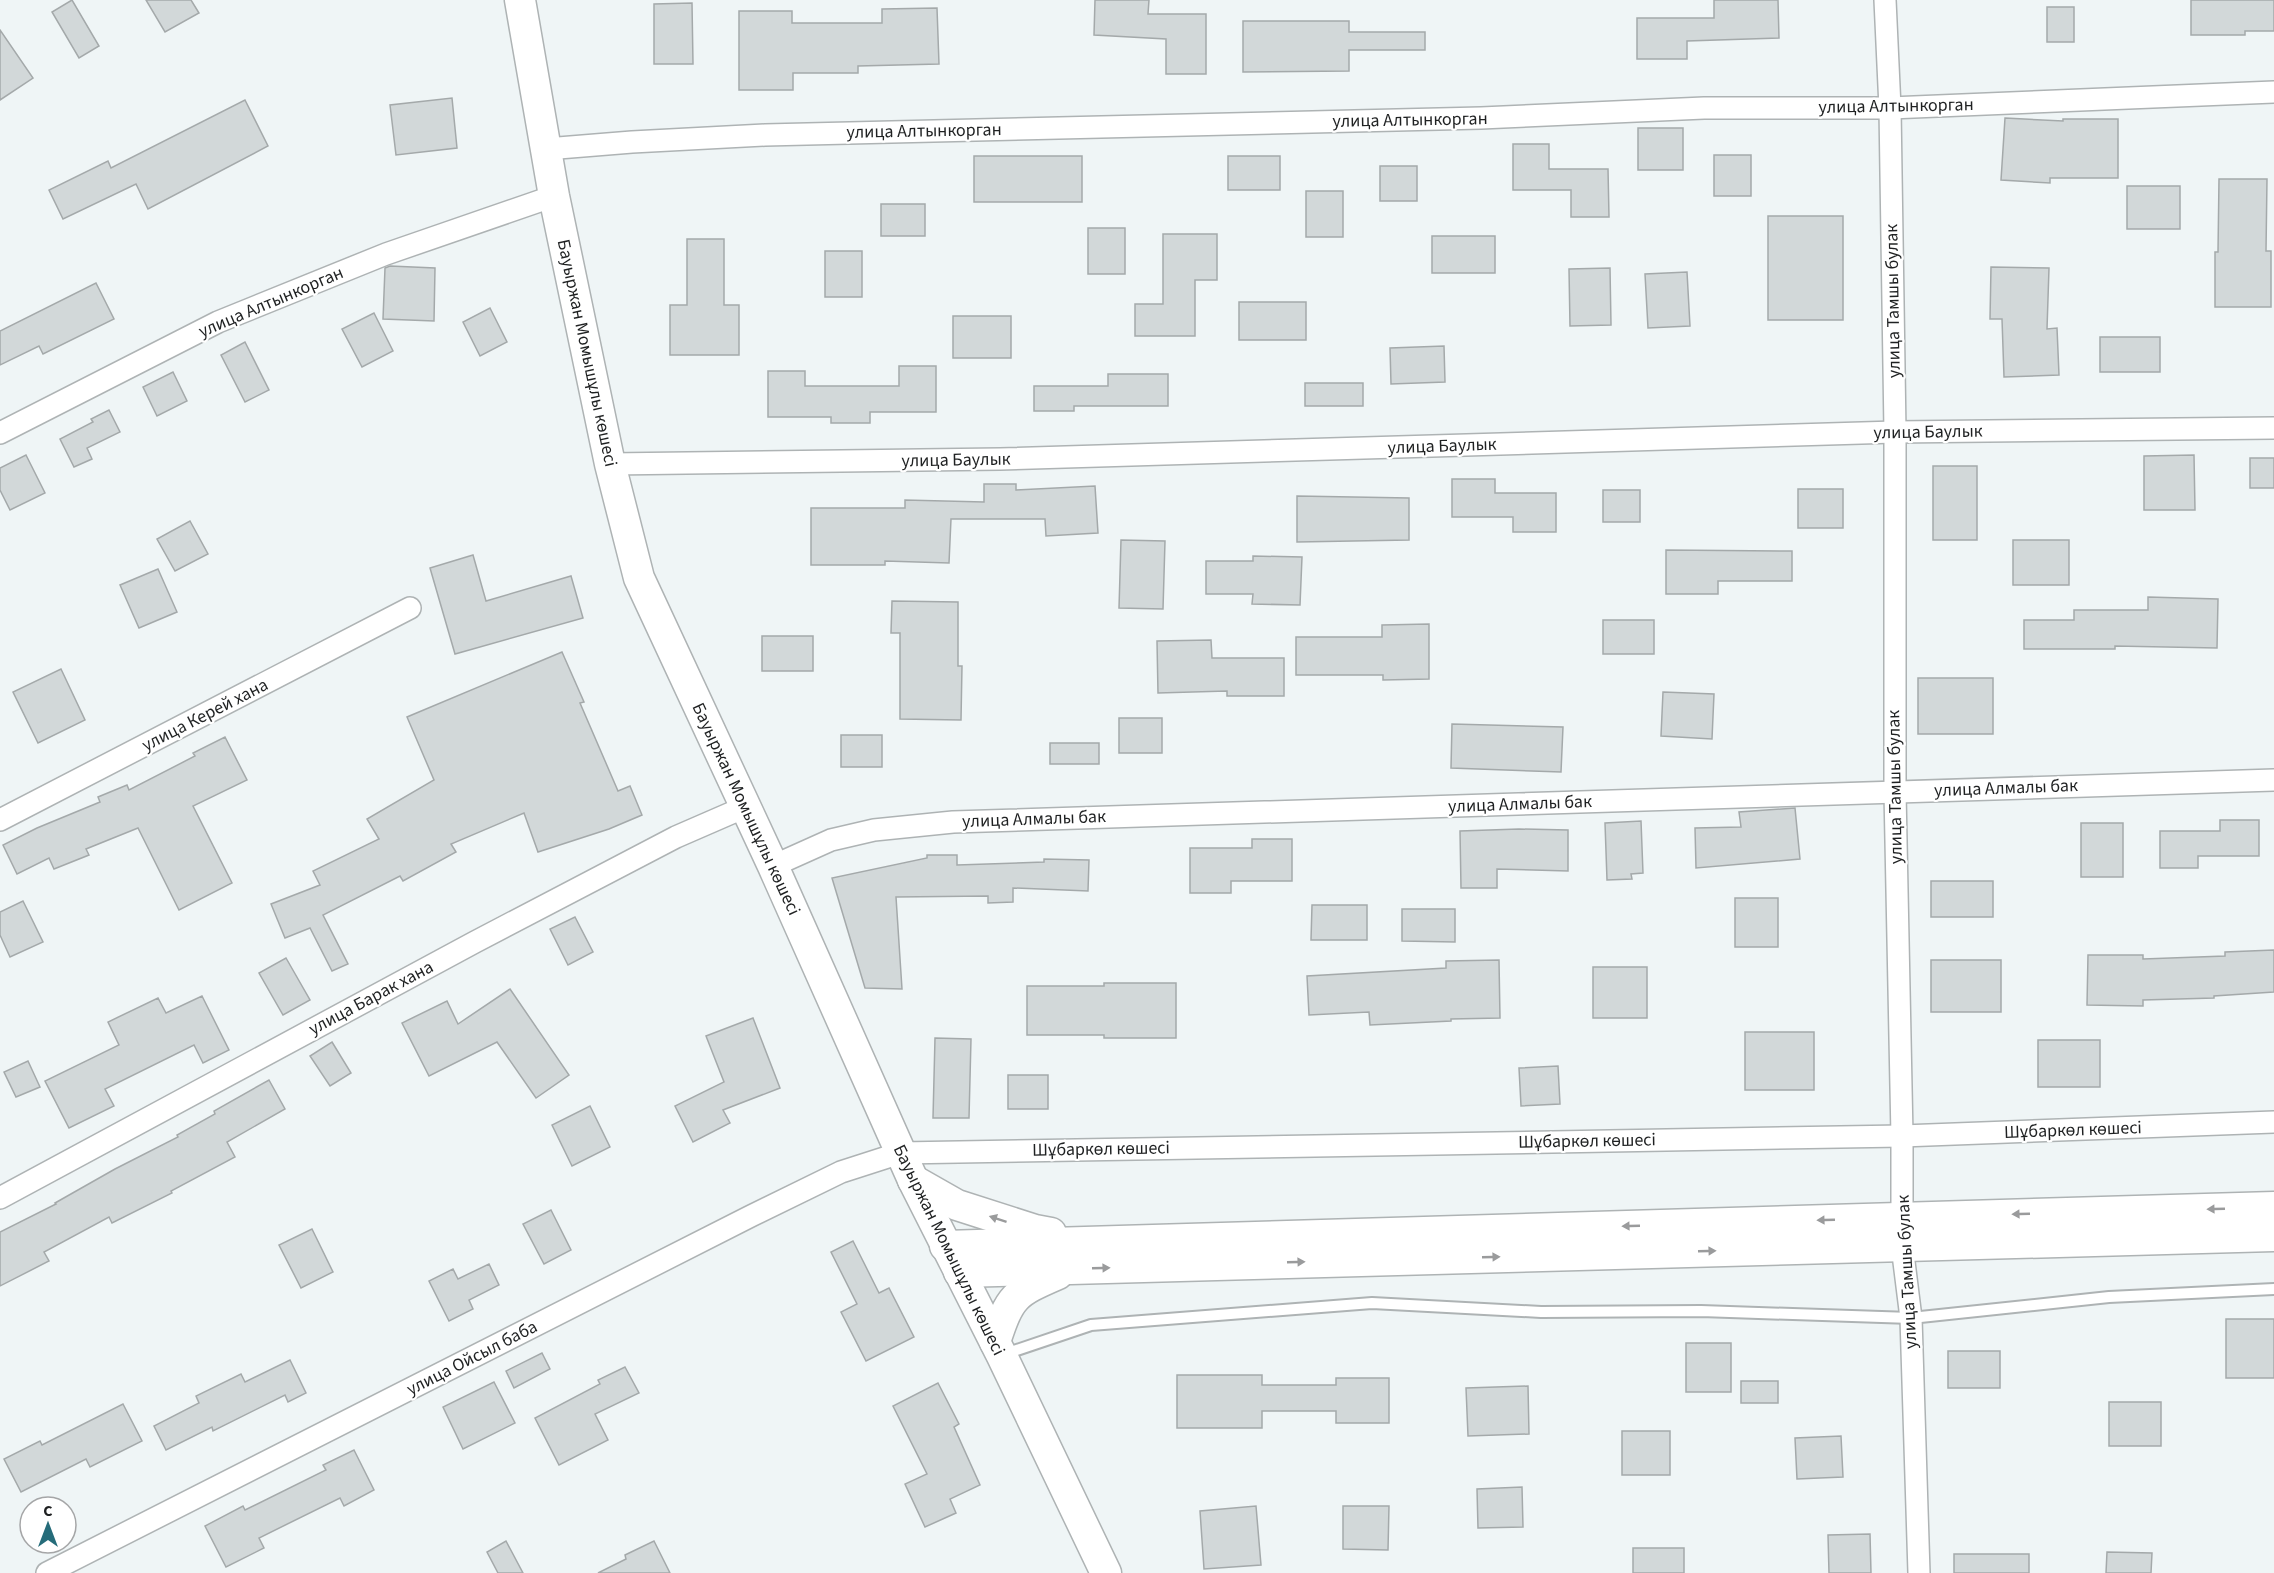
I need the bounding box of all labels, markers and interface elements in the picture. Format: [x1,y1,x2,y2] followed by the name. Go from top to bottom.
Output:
[1818,92,1974,120] street label: улица Алтынкорган
[1332,106,1488,134] street label: улица Алтынкорган
[846,117,1002,145] street label: улица Алтынкорган
[1879,224,1907,378] street label: улица Тамшы булак
[551,237,623,469] street label: Бауыржан Момышұлы көшесі
[195,260,347,344] street label: улица Алтынкорган
[1873,419,1983,445] street label: улица Баулык
[1387,432,1497,460] street label: улица Баулык
[901,447,1011,473] street label: улица Баулык
[137,672,273,758] street label: улица Керей хана
[686,699,806,919] street label: Бауыржан Момышұлы көшесі
[1881,710,1909,864] street label: улица Тамшы булак
[1934,773,2078,803] street label: улица Алмалы бак
[1448,789,1592,819] street label: улица Алмалы бак
[962,804,1106,834] street label: улица Алмалы бак
[304,955,438,1041] street label: улица Барак хана
[2004,1115,2142,1145] street label: Шұбаркөл көшесі
[1518,1127,1656,1155] street label: Шұбаркөл көшесі
[1032,1135,1170,1163] street label: Шұбаркөл көшесі
[887,1140,1011,1360] street label: Бауыржан Момышұлы көшесі
[1890,1194,1924,1350] street label: улица Тамшы булак
[2206,1204,2225,1213] one-way arrow
[2011,1210,2030,1219] one-way arrow
[989,1213,1007,1223] one-way arrow
[1816,1216,1835,1225] one-way arrow
[1621,1221,1640,1231] one-way arrow
[1697,1246,1716,1256] one-way arrow
[1481,1252,1500,1262] one-way arrow
[1286,1258,1305,1267] one-way arrow
[1092,1263,1111,1272] one-way arrow
[402,1314,542,1402] street label: улица Ойсыл баба
[18,1495,78,1555] north arrow
[43,1500,53,1522] text: С

